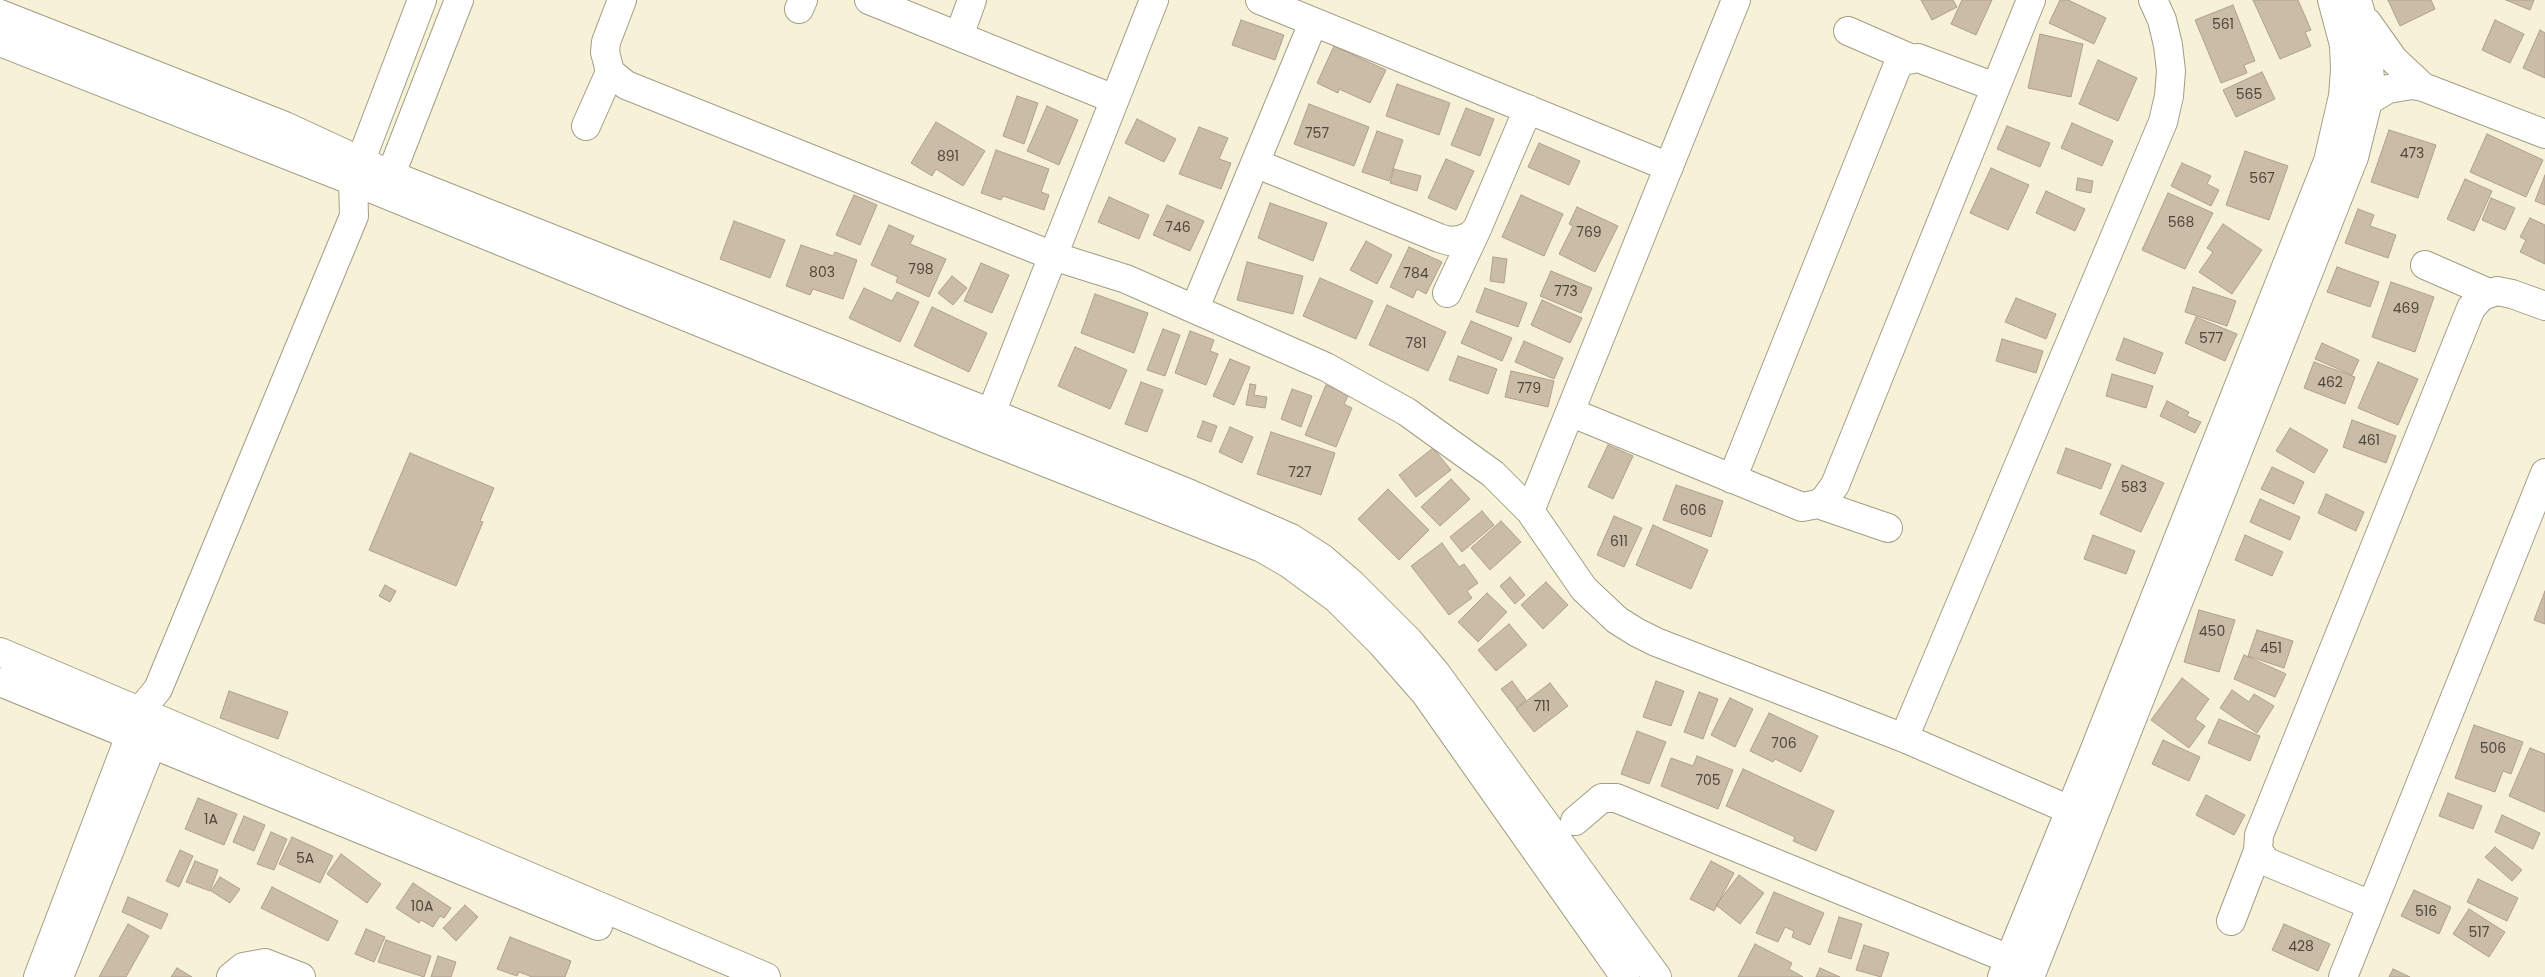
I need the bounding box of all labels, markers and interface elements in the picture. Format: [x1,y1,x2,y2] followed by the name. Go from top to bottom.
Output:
[2212,17,2234,33] house number: 561
[2236,87,2262,103] house number: 565
[1305,126,1329,142] house number: 757
[2400,146,2424,162] house number: 473
[937,149,959,165] house number: 891
[2249,171,2275,187] house number: 567
[2168,215,2194,231] house number: 568
[1165,220,1191,236] house number: 746
[1576,225,1602,241] house number: 769
[908,262,934,278] house number: 798
[809,265,835,281] house number: 803
[1403,266,1429,282] house number: 784
[1554,284,1578,300] house number: 773
[2393,301,2419,317] house number: 469
[2199,331,2223,347] house number: 577
[1406,336,1426,352] house number: 781
[2317,375,2343,391] house number: 462
[1517,381,1541,397] house number: 779
[2358,433,2380,449] house number: 461
[1288,465,1312,481] house number: 727
[2121,480,2147,496] house number: 583
[1680,503,1706,519] house number: 606
[1610,534,1628,550] house number: 611
[2199,624,2225,640] house number: 450
[2260,641,2282,657] house number: 451
[1534,699,1550,715] house number: 711
[1771,736,1797,752] house number: 706
[2480,741,2506,757] house number: 506
[1695,773,1721,789] house number: 705
[204,812,218,828] house number: 1A
[296,851,314,867] house number: 5A
[411,899,433,915] house number: 10A
[2415,904,2437,920] house number: 516
[2469,925,2489,941] house number: 517
[2288,939,2314,955] house number: 428

